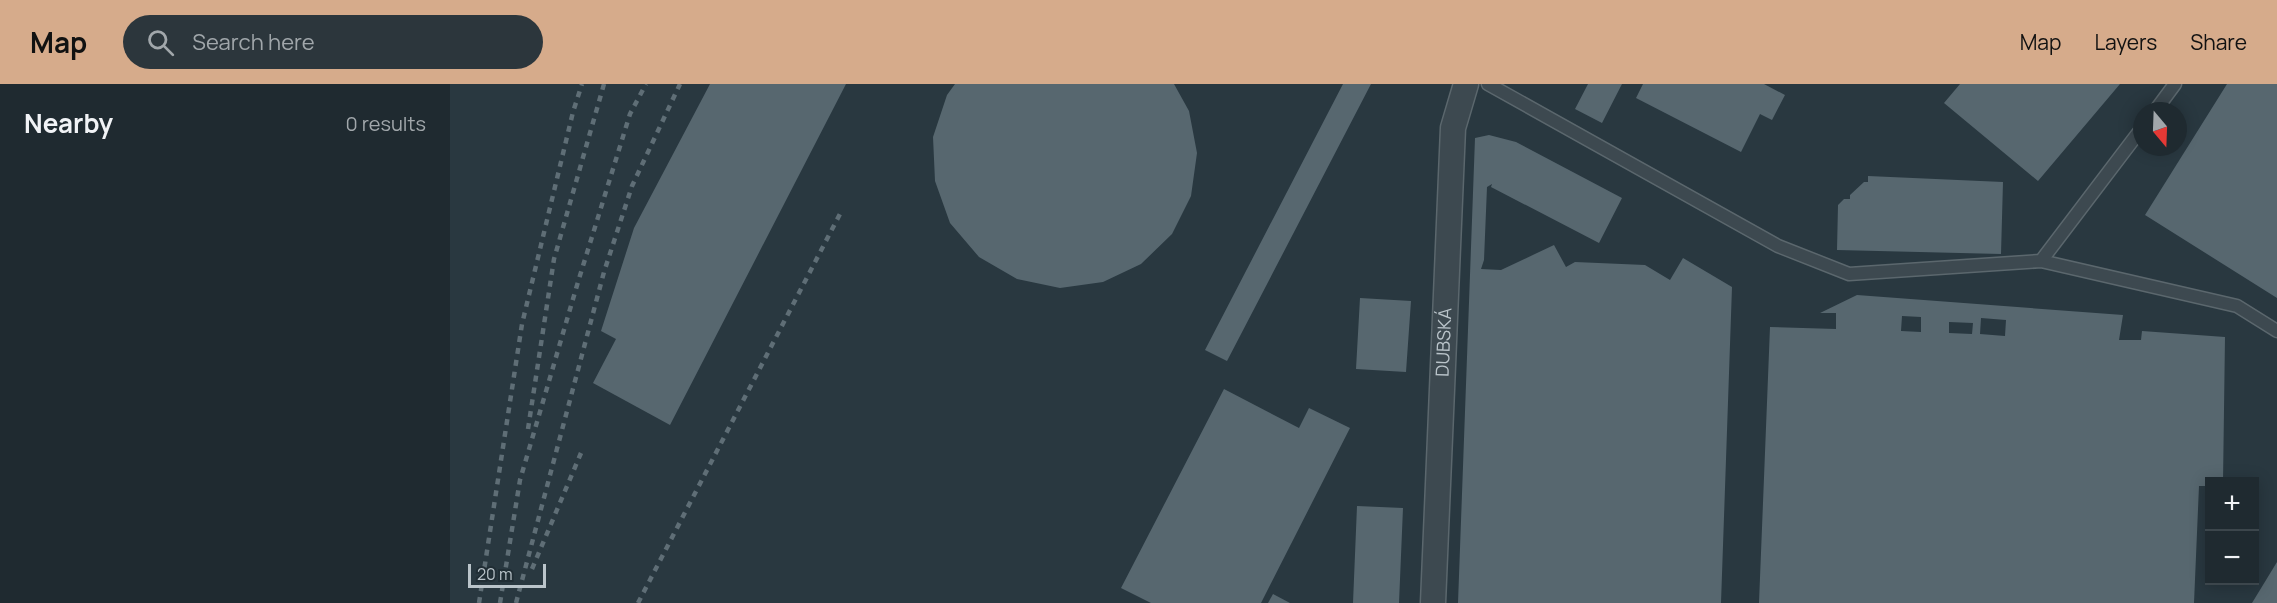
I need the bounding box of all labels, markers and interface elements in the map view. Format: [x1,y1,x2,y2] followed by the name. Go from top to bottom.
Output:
[123,15,543,69] search box
[30,23,87,61] text: Map
[144,26,177,59] icon: search
[192,27,315,57] text: Search here
[2020,28,2061,56] text: Map
[2094,28,2157,56] text: Layers
[2190,28,2247,56] text: Share
[2133,102,2187,156] north arrow
[24,105,113,141] text: Nearby
[346,110,426,137] text: 0 results
[1430,307,1456,377] street label: DUBSKÁ
[2205,477,2259,585] map controls
[2205,477,2259,531] button: +
[2205,531,2259,585] button: −
[468,561,546,588] scale bar
[477,563,513,585] text: 20 m

